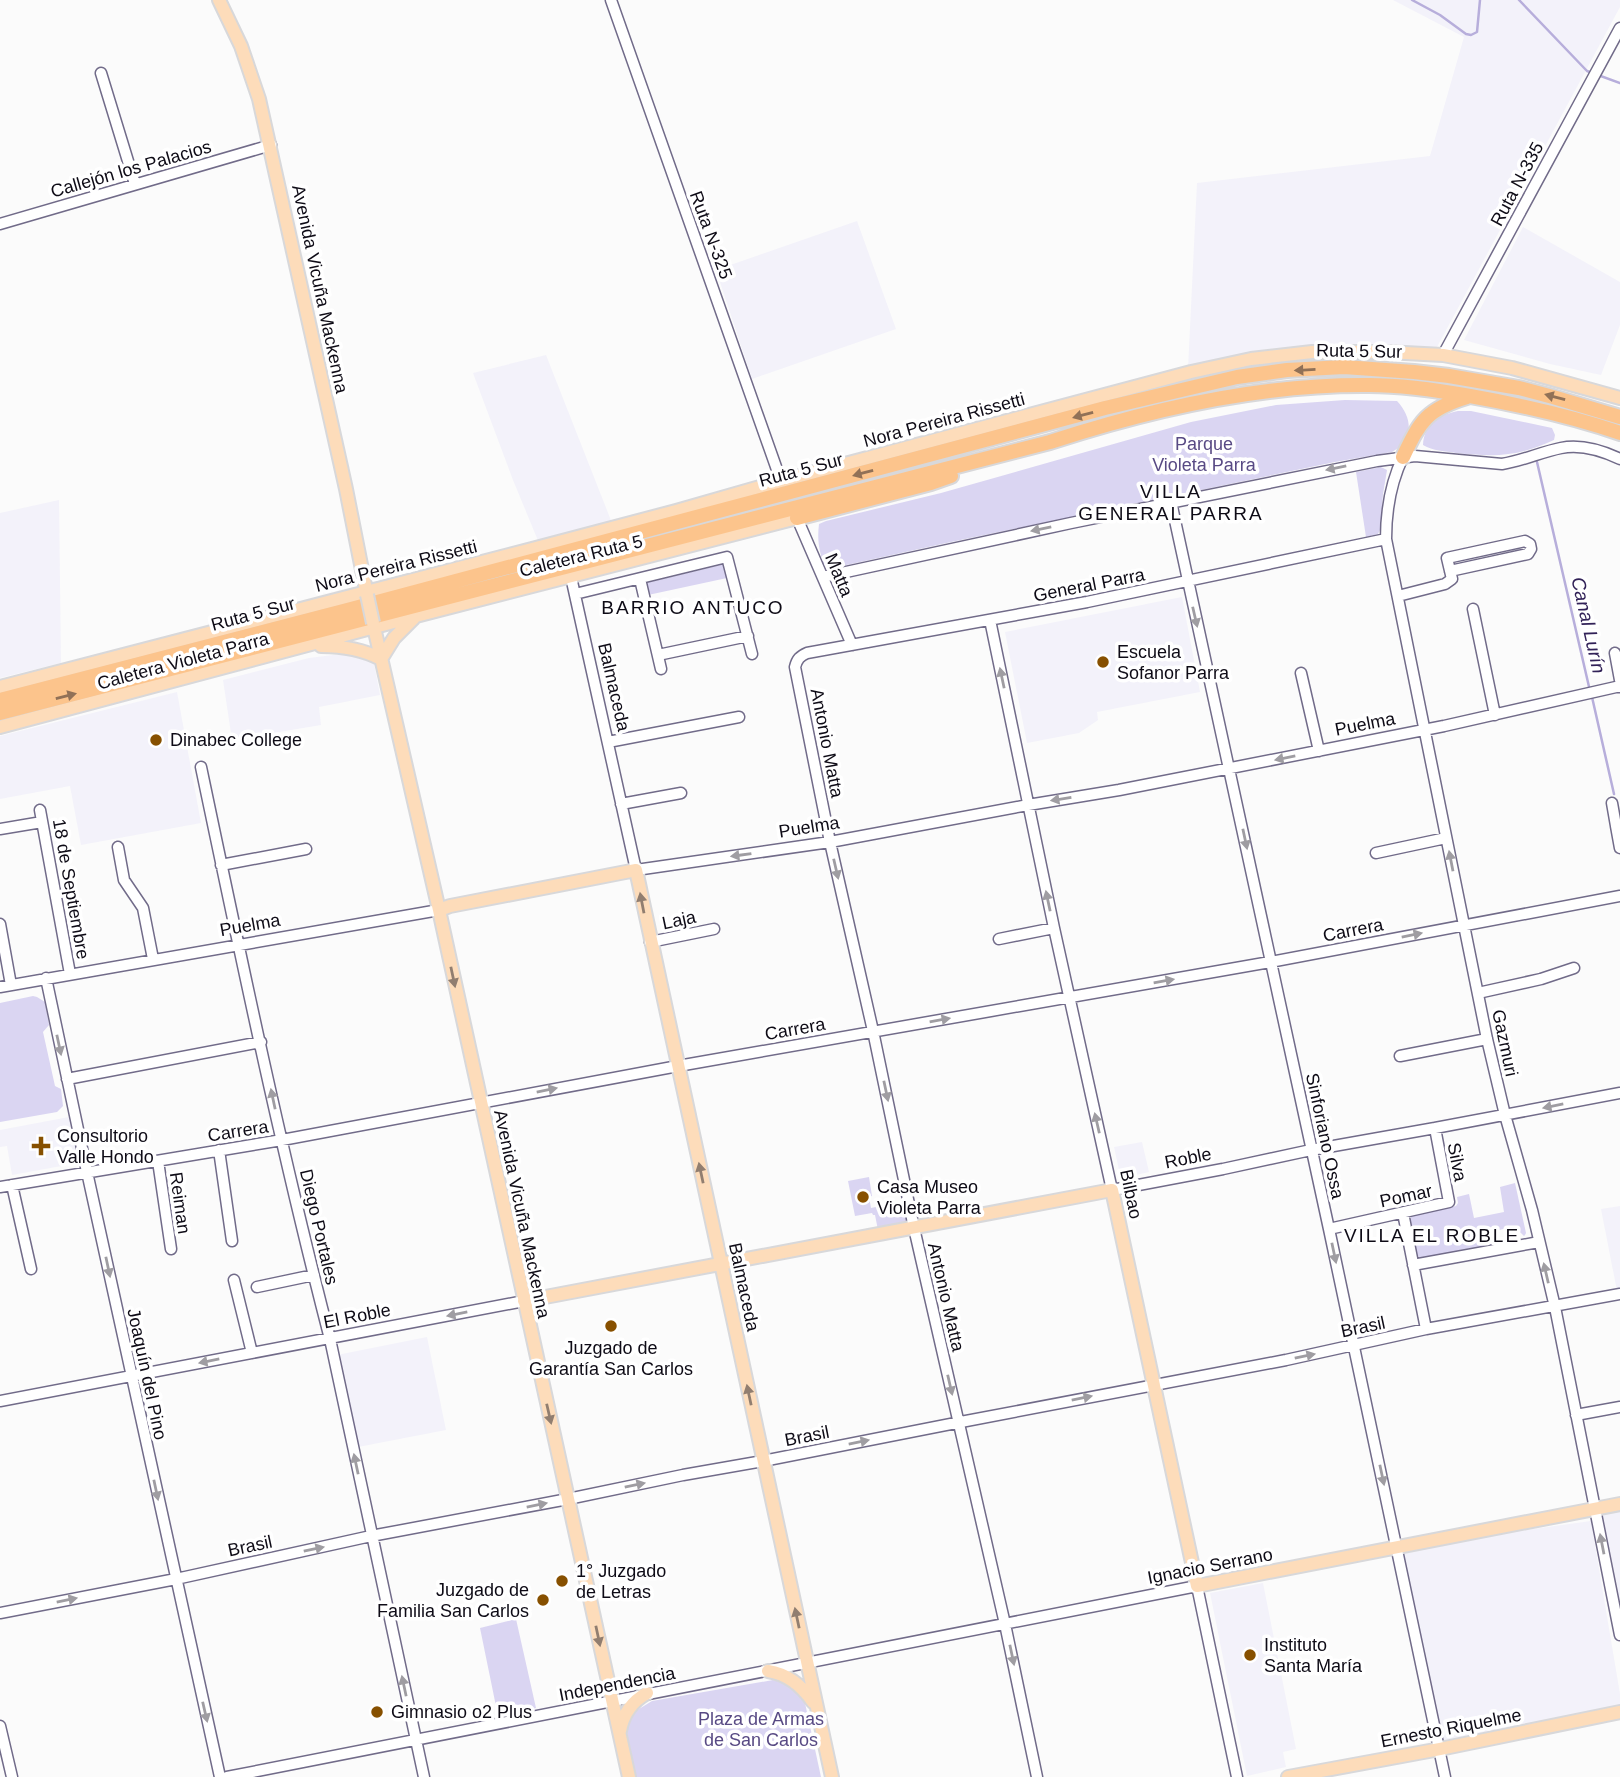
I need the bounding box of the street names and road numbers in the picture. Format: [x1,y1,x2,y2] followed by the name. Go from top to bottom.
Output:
[48,136,214,202] street label: Callejón los Palacios
[1487,139,1547,229] street label: Ruta N-335
[288,183,352,396] street label: Avenida Vicuña Mackenna
[686,188,736,282] street label: Ruta N-325
[1316,340,1402,362] street label: Ruta 5 Sur
[861,389,1027,451] street label: Nora Pereira Rissetti
[757,449,845,491] street label: Ruta 5 Sur
[517,531,645,581] street label: Caletera Ruta 5
[313,536,479,596] street label: Nora Pereira Rissetti
[821,550,857,601] street label: Matta
[1032,564,1147,606] street label: General Parra
[209,593,297,635] street label: Ruta 5 Sur
[95,628,272,694] street label: Caletera Violeta Parra
[594,641,634,734] street label: Balmaceda
[807,687,848,800] street label: Antonio Matta
[1333,708,1398,740] street label: Puelma
[777,812,842,842] street label: Puelma
[49,817,93,961] street label: 18 de Septiembre
[660,906,699,933] street label: Laja
[218,910,283,940] street label: Puelma
[1321,914,1386,946] street label: Carrera
[1488,1008,1522,1078] street label: Gazmuri
[763,1014,828,1044] street label: Carrera
[1302,1071,1348,1202] street label: Sinforiano Ossa
[490,1108,554,1321] street label: Avenida Vicuña Mackenna
[206,1116,271,1146] street label: Carrera
[1443,1141,1471,1184] street label: Silva
[1163,1144,1213,1172] street label: Roble
[296,1167,342,1287] street label: Diego Portales
[1116,1167,1146,1221] street label: Bilbao
[166,1171,194,1235] street label: Reiman
[1378,1181,1434,1211] street label: Pomar
[725,1241,763,1334] street label: Balmaceda
[924,1241,968,1354] street label: Antonio Matta
[322,1300,392,1332] street label: El Roble
[123,1306,171,1442] street label: Joaquín del Pino
[1339,1313,1387,1341] street label: Brasil
[783,1422,831,1450] street label: Brasil
[226,1532,274,1560] street label: Brasil
[1146,1544,1274,1588] street label: Ignacio Serrano
[557,1663,678,1705] street label: Independencia
[1379,1705,1523,1751] street label: Ernesto Riquelme

